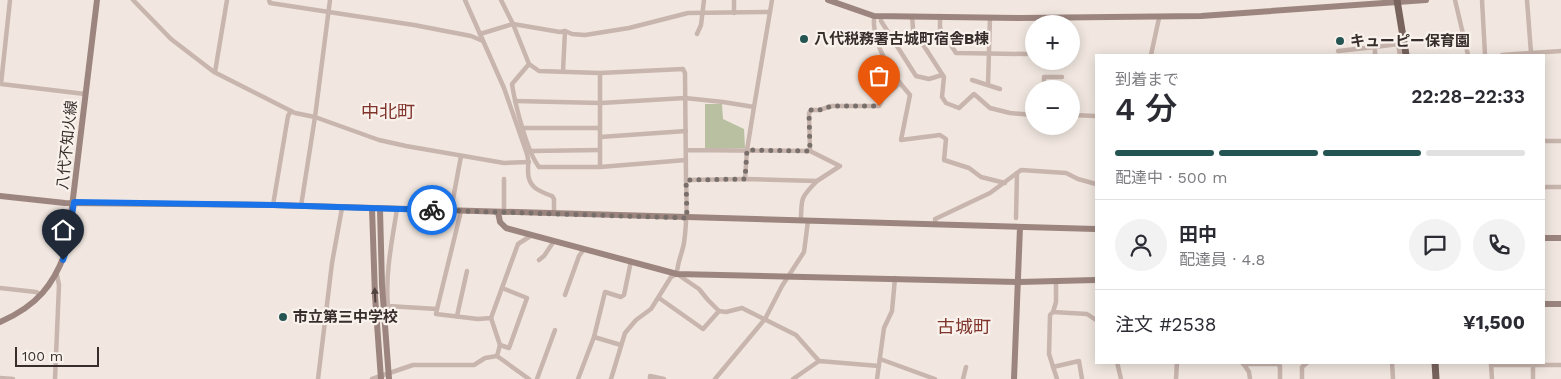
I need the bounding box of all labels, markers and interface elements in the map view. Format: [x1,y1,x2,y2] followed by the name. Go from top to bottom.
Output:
[1025,15,1080,135] map controls
[1025,15,1080,70] button: +
[814,30,989,48] place label: 八代税務署古城町宿舎B棟
[1350,32,1470,50] place label: キューピー保育園
[798,33,810,45] marker: 八代税務署古城町宿舎B棟
[1334,35,1346,47] marker: キューピー保育園
[858,55,900,106] pin
[865,62,893,90] icon: bag
[1115,70,1179,89] text: 到着まで
[1025,80,1080,135] button: −
[1411,85,1525,108] text: 22:28–22:33
[1115,90,1177,128] text: 4 分
[53,99,81,191] street label: 八代不知火線
[361,101,415,122] district label: 中北町
[1115,168,1227,187] text: 配達中 · 500 m
[407,185,457,235] courier
[418,196,446,224] icon: bike
[42,209,84,260] pin
[49,216,77,244] icon: home
[1115,219,1167,271] button: person
[1409,219,1461,271] button: chat
[1473,219,1525,271] button: phone
[1179,223,1217,246] text: 田中
[1179,250,1265,269] text: 配達員 · 4.8
[371,287,379,303] one-way arrow
[293,308,398,326] place label: 市立第三中学校
[277,311,289,323] marker: 市立第三中学校
[1463,311,1525,334] text: ¥1,500
[1115,313,1217,336] text: 注文 #2538
[937,316,991,337] district label: 古城町
[15,344,99,367] scale bar
[22,348,63,364] text: 100 m

